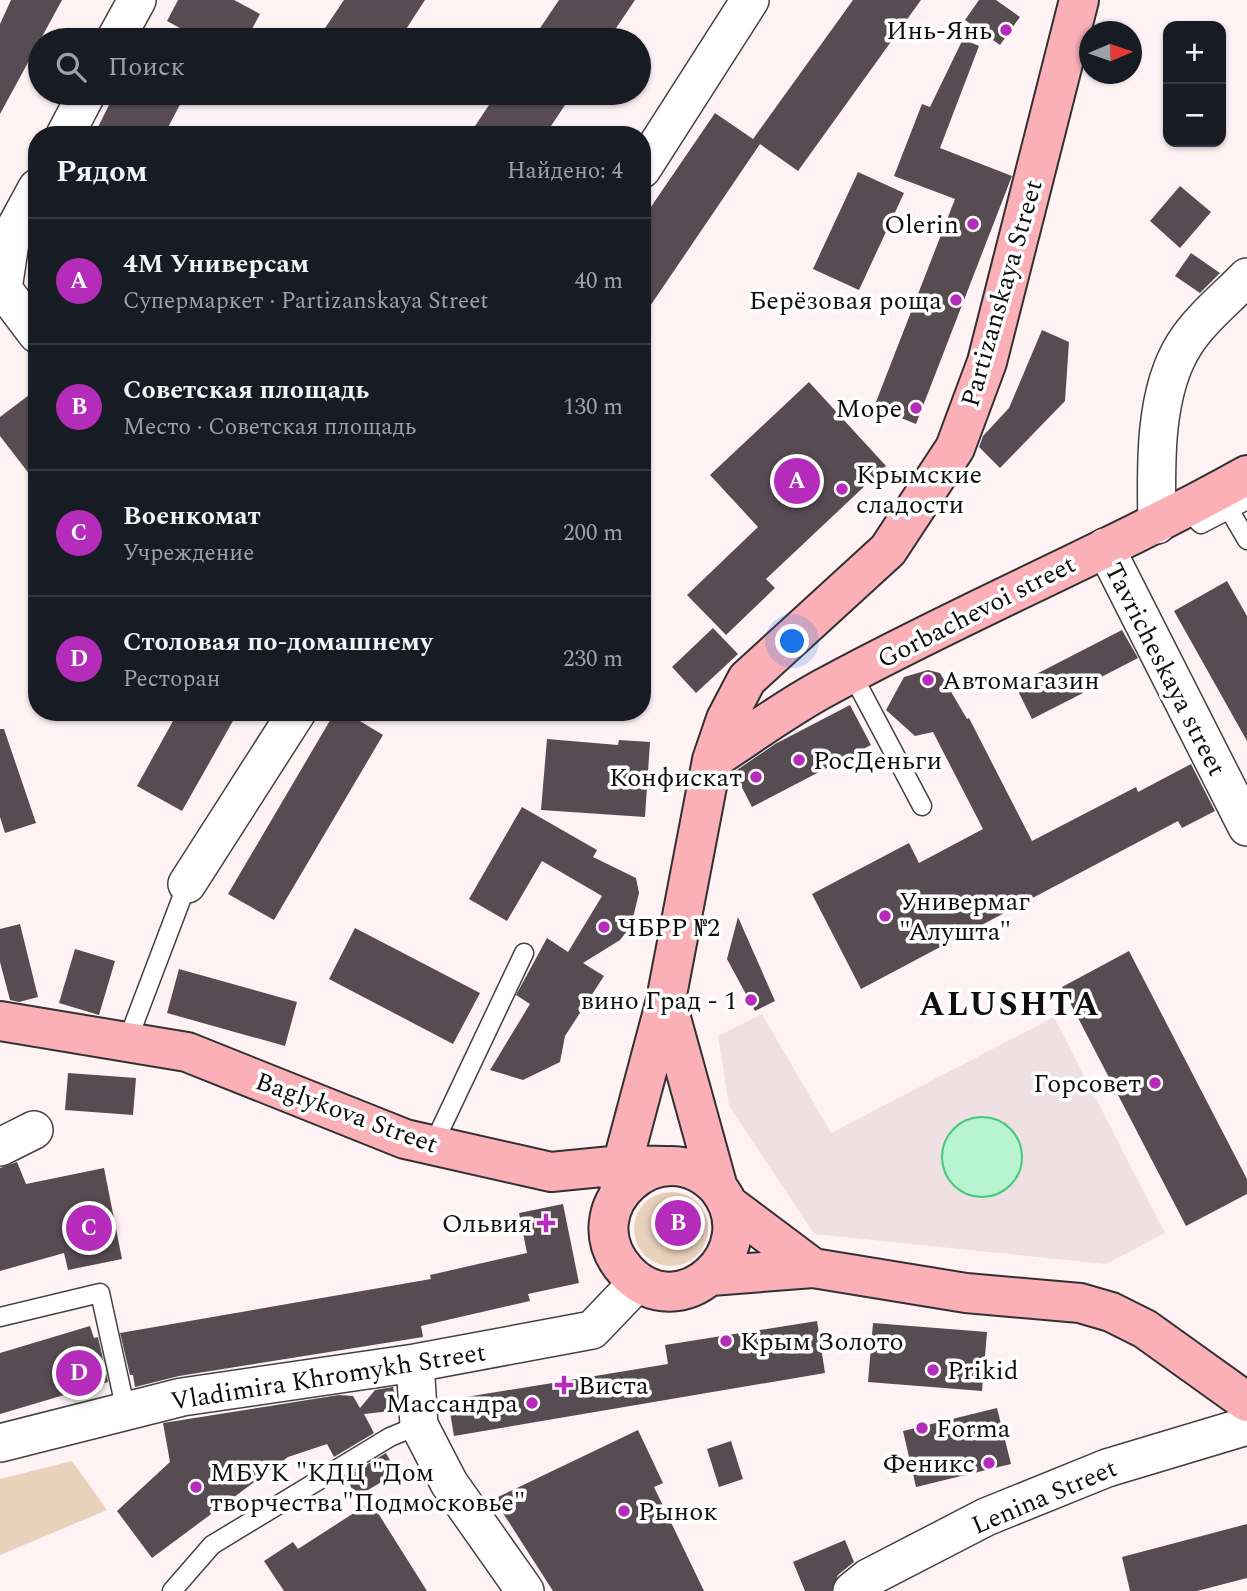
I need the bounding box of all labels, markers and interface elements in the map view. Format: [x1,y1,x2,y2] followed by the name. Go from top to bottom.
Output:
[886,11,992,51] place label: Инь-Янь
[1079,21,1142,84] north arrow
[1163,21,1226,147] map controls
[1163,21,1226,84] button: +
[998,22,1014,38] marker: Инь-Янь
[28,28,651,105] search box
[108,47,185,87] text: Поиск
[52,48,90,86] icon: search
[1163,84,1226,147] button: −
[56,149,148,195] text: Рядом
[507,154,623,189] text: Найдено: 4
[950,175,1054,412] street label: Partizanskaya Street
[884,205,959,245] place label: Olerin
[965,216,981,232] marker: Olerin
[123,244,309,284] text: 4М Универсам
[70,264,88,299] text: A
[574,264,623,299] text: 40 m
[749,281,942,321] place label: Берёзовая роща
[123,284,489,319] text: Супермаркет · Partizanskaya Street
[948,292,964,308] marker: Берёзовая роща
[123,370,369,410] text: Советская площадь
[836,389,902,429] place label: Море
[71,390,87,425] text: B
[563,390,623,425] text: 130 m
[908,400,924,416] marker: Море
[123,410,416,445] text: Место · Советская площадь
[774,455,820,507] pin: A
[856,455,982,525] place label: Крымские сладости
[834,481,850,497] marker: Крымские сладости
[123,496,261,536] text: Военкомат
[71,516,87,551] text: C
[563,516,623,551] text: 200 m
[123,536,254,571] text: Учреждение
[870,545,1083,679] street label: Gorbachevoi street
[1094,556,1236,783] street label: Tavricheskaya street
[123,622,433,662] text: Столовая по-домашнему
[775,624,809,658] your location
[70,642,88,677] text: D
[563,642,623,677] text: 230 m
[942,661,1100,701] place label: Автомагазин
[123,662,220,697] text: Ресторан
[920,672,936,688] marker: Автомагазин
[813,741,942,781] place label: РосДеньги
[791,752,807,768] marker: РосДеньги
[609,758,742,798] place label: Конфискат
[748,769,764,785] marker: Конфискат
[899,882,1030,952] place label: Универмаг "Алушта"
[618,908,720,948] place label: ЧБРР №2
[877,908,893,924] marker: Универмаг "Алушта"
[596,919,612,935] marker: ЧБРР №2
[919,980,1101,1030] district label: ALUSHTA
[581,981,737,1021] place label: вино Град - 1
[743,992,759,1008] marker: вино Град - 1
[250,1061,444,1165] street label: Baglykova Street
[1033,1064,1141,1104] place label: Горсовет
[1147,1075,1163,1091] marker: Горсовет
[655,1197,701,1249] pin: B
[66,1202,112,1254] pin: C
[442,1204,532,1244] place label: Ольвия
[538,1215,554,1231] marker: Ольвия
[740,1322,903,1362] place label: Крым Золото
[168,1332,489,1422] street label: Vladimira Khromykh Street
[718,1333,734,1349] marker: Крым Золото
[56,1347,102,1399] pin: D
[947,1351,1018,1391] place label: Prikid
[925,1362,941,1378] marker: Prikid
[578,1366,649,1406] place label: Виста
[556,1377,572,1393] marker: Виста
[386,1384,518,1424] place label: Массандра
[524,1395,540,1411] marker: Массандра
[936,1409,1011,1449] place label: Forma
[914,1420,930,1436] marker: Forma
[883,1444,975,1484] place label: Феникс
[965,1448,1123,1546] street label: Lenina Street
[210,1453,525,1523] place label: МБУК "КДЦ "Дом творчества"Подмосковье"
[981,1455,997,1471] marker: Феникс
[188,1479,204,1495] marker: МБУК "КДЦ "Дом творчества"Подмосковье"
[638,1492,718,1532] place label: Рынок
[616,1503,632,1519] marker: Рынок

